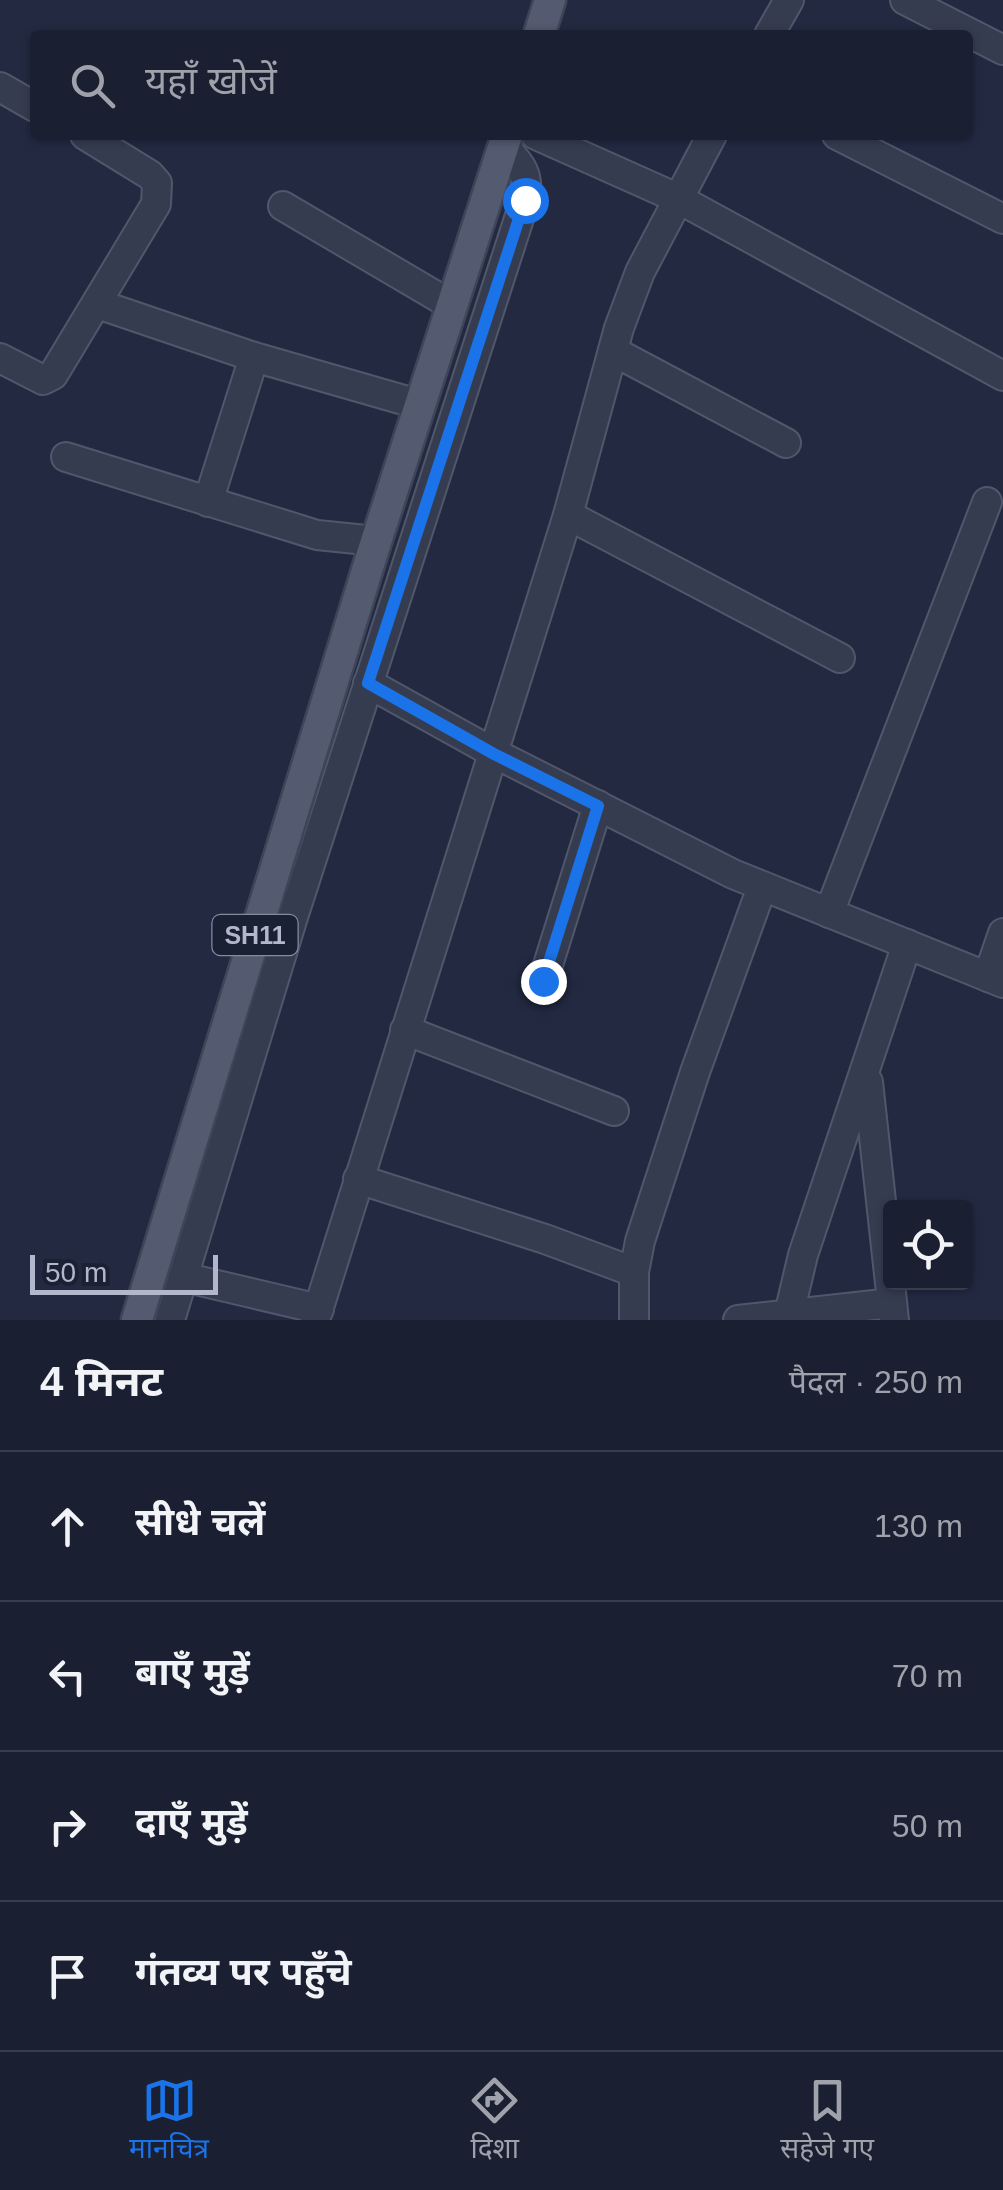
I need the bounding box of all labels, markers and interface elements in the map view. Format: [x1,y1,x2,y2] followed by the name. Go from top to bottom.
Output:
[30,30,973,140] search box
[65,58,120,113] icon: search
[145,60,277,102] text: यहाँ खोजें
[503,178,549,224] route start
[212,915,298,955] road number: SH11
[521,959,567,1005] route end
[883,1200,973,1290] map controls
[883,1200,973,1290] button: locate
[30,1250,218,1294] scale bar
[45,1257,107,1288] text: 50 m
[40,1358,163,1405] text: 4 मिनट
[789,1364,963,1400] text: पैदल · 250 m
[40,1499,95,1554] icon: ahead
[135,1501,265,1543] text: सीधे चलें
[874,1508,963,1544] text: 130 m
[40,1649,95,1704] icon: left
[135,1651,250,1693] text: बाएँ मुड़ें
[892,1658,963,1694] text: 70 m
[40,1799,95,1854] icon: right
[135,1801,248,1843] text: दाएँ मुड़ें
[892,1808,963,1844] text: 50 m
[40,1949,95,2004] icon: arrive
[135,1951,351,1993] text: गंतव्य पर पहुँचे
[129,2073,209,2169] tab: मानचित्र
[467,2073,522,2169] tab: दिशा
[780,2073,874,2169] tab: सहेजे गए

